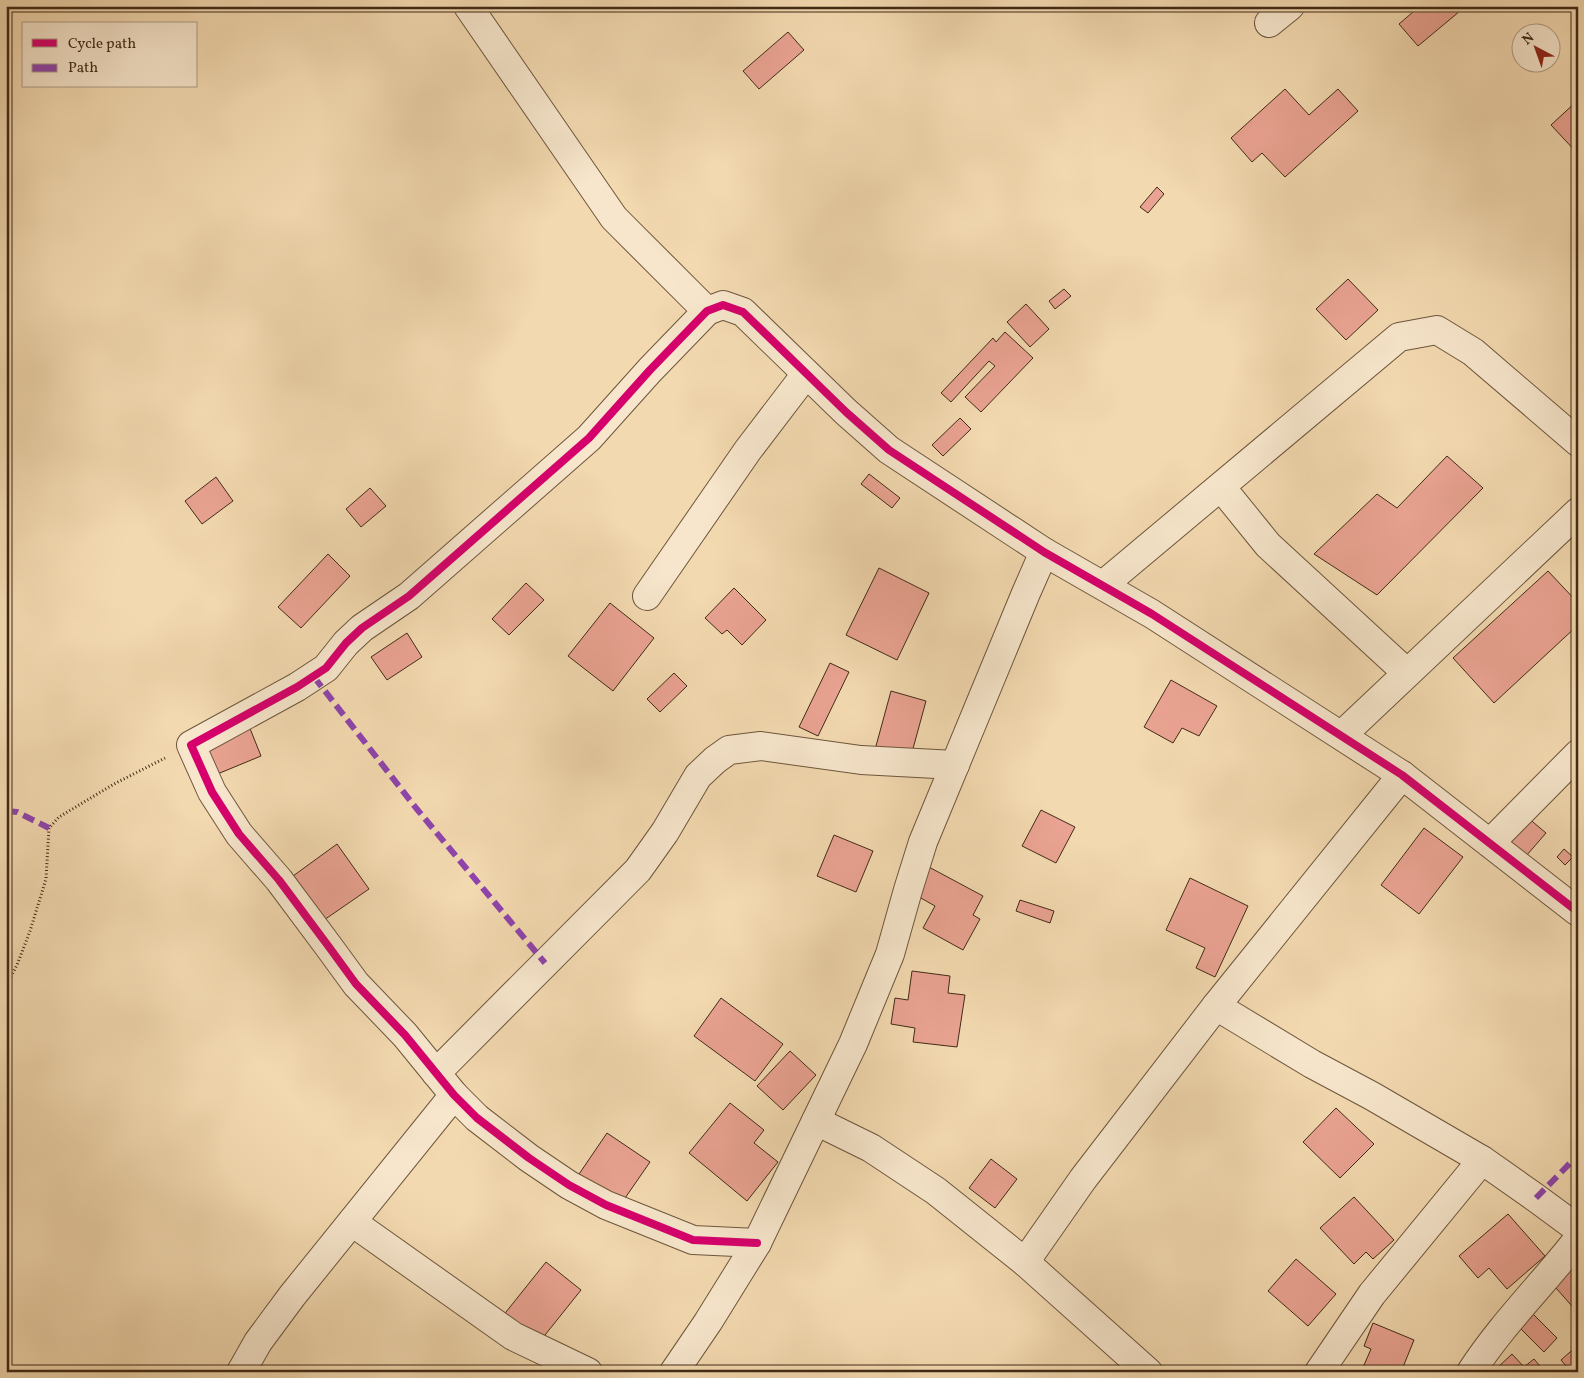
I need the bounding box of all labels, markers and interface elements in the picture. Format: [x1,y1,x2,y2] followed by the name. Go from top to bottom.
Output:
[22,22,198,88] legend
[1512,22,1562,72] north arrow
[1518,29,1539,50] text: N
[68,34,136,55] text: Cycle path
[68,58,98,79] text: Path

